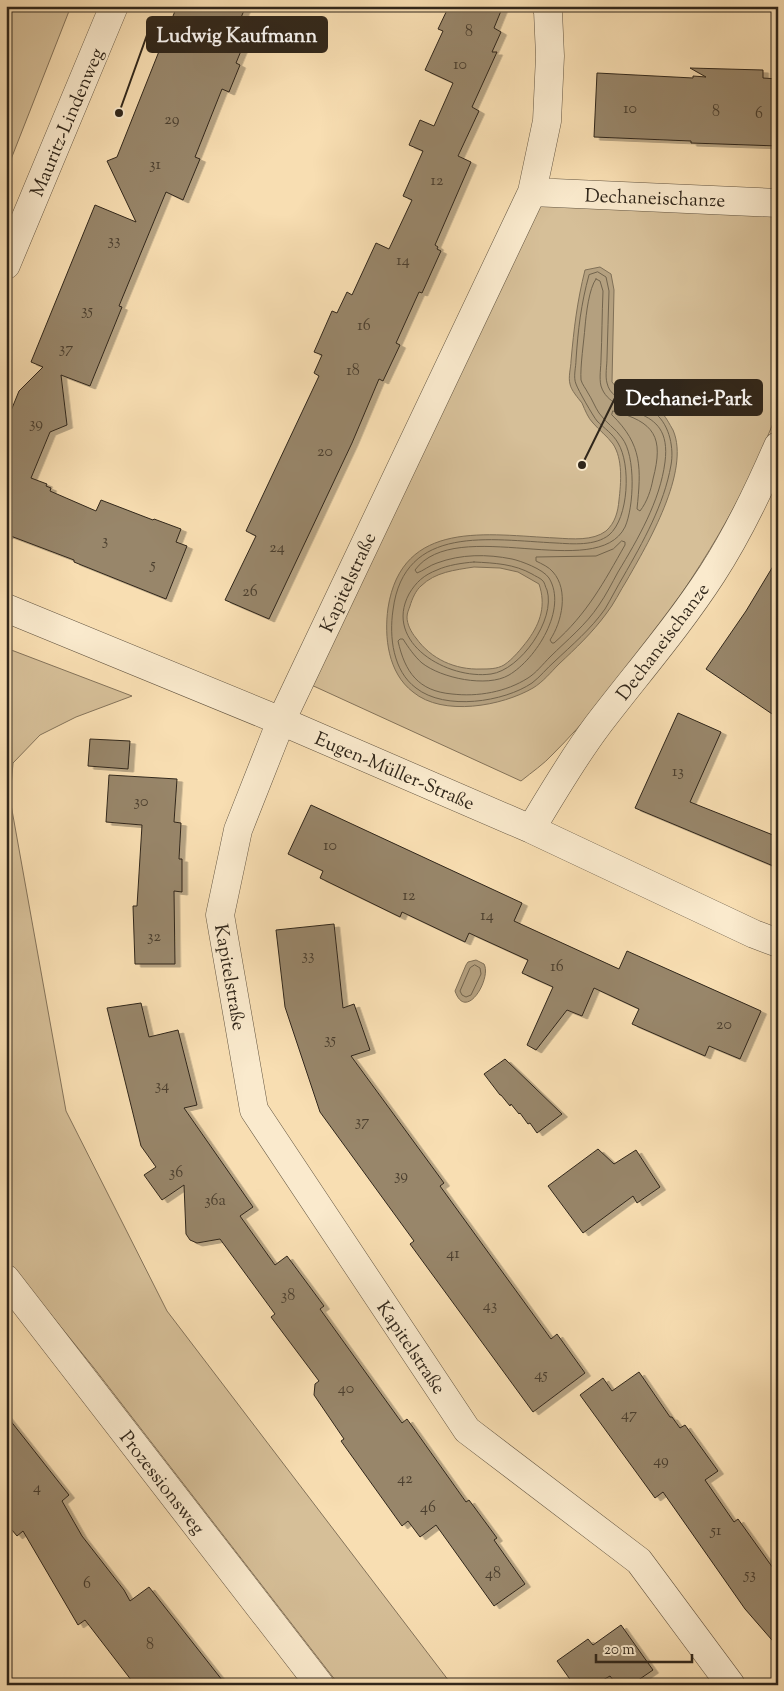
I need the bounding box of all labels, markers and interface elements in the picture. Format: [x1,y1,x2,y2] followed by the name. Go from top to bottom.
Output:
[147,17,327,52] callout: Ludwig Kaufmann
[465,21,473,44] house number: 8
[157,23,317,52] text: Ludwig Kaufmann
[25,44,112,202] street label: Mauritz-Lindenweg
[453,54,467,77] house number: 10
[623,98,637,121] house number: 10
[712,101,720,124] house number: 8
[755,103,763,126] house number: 6
[164,109,180,132] house number: 29
[149,154,162,177] house number: 31
[431,170,444,193] house number: 12
[584,184,726,215] street label: Dechaneischanze
[108,230,120,253] house number: 33
[396,250,410,273] house number: 14
[81,300,93,323] house number: 35
[357,315,371,338] house number: 16
[59,338,73,361] house number: 37
[346,360,360,383] house number: 18
[615,380,762,415] callout: Dechanei-Park
[626,386,752,415] text: Dechanei-Park
[29,413,43,436] house number: 39
[317,441,333,464] house number: 20
[314,529,384,637] street label: Kapitelstraße
[102,530,108,553] house number: 3
[269,537,285,560] house number: 24
[149,554,156,577] house number: 5
[611,578,717,707] street label: Dechaneischanze
[242,581,258,604] house number: 26
[310,726,478,818] street label: Eugen-Müller-Straße
[672,761,684,784] house number: 13
[134,791,148,814] house number: 30
[323,835,337,858] house number: 10
[403,885,416,908] house number: 12
[480,905,494,928] house number: 14
[206,922,251,1033] street label: Kapitelstraße
[147,926,161,949] house number: 32
[302,945,314,968] house number: 33
[550,956,564,979] house number: 16
[716,1014,732,1037] house number: 20
[324,1029,336,1052] house number: 35
[155,1075,169,1098] house number: 34
[355,1111,369,1134] house number: 37
[169,1162,183,1185] house number: 36
[394,1165,408,1188] house number: 39
[204,1190,226,1213] house number: 36a
[446,1243,460,1266] house number: 41
[281,1285,295,1308] house number: 38
[483,1295,497,1318] house number: 43
[369,1296,451,1401] street label: Kapitelstraße
[534,1364,548,1387] house number: 45
[338,1378,354,1401] house number: 40
[621,1404,637,1427] house number: 47
[112,1426,210,1541] street label: Prozessionsweg
[653,1450,669,1473] house number: 49
[397,1468,413,1491] house number: 42
[33,1477,41,1500] house number: 4
[420,1497,436,1520] house number: 46
[710,1520,722,1543] house number: 51
[485,1563,501,1586] house number: 48
[743,1564,756,1587] house number: 53
[83,1573,91,1596] house number: 6
[596,1631,693,1663] scale bar
[146,1634,154,1657] house number: 8
[604,1640,635,1661] text: 20 m

